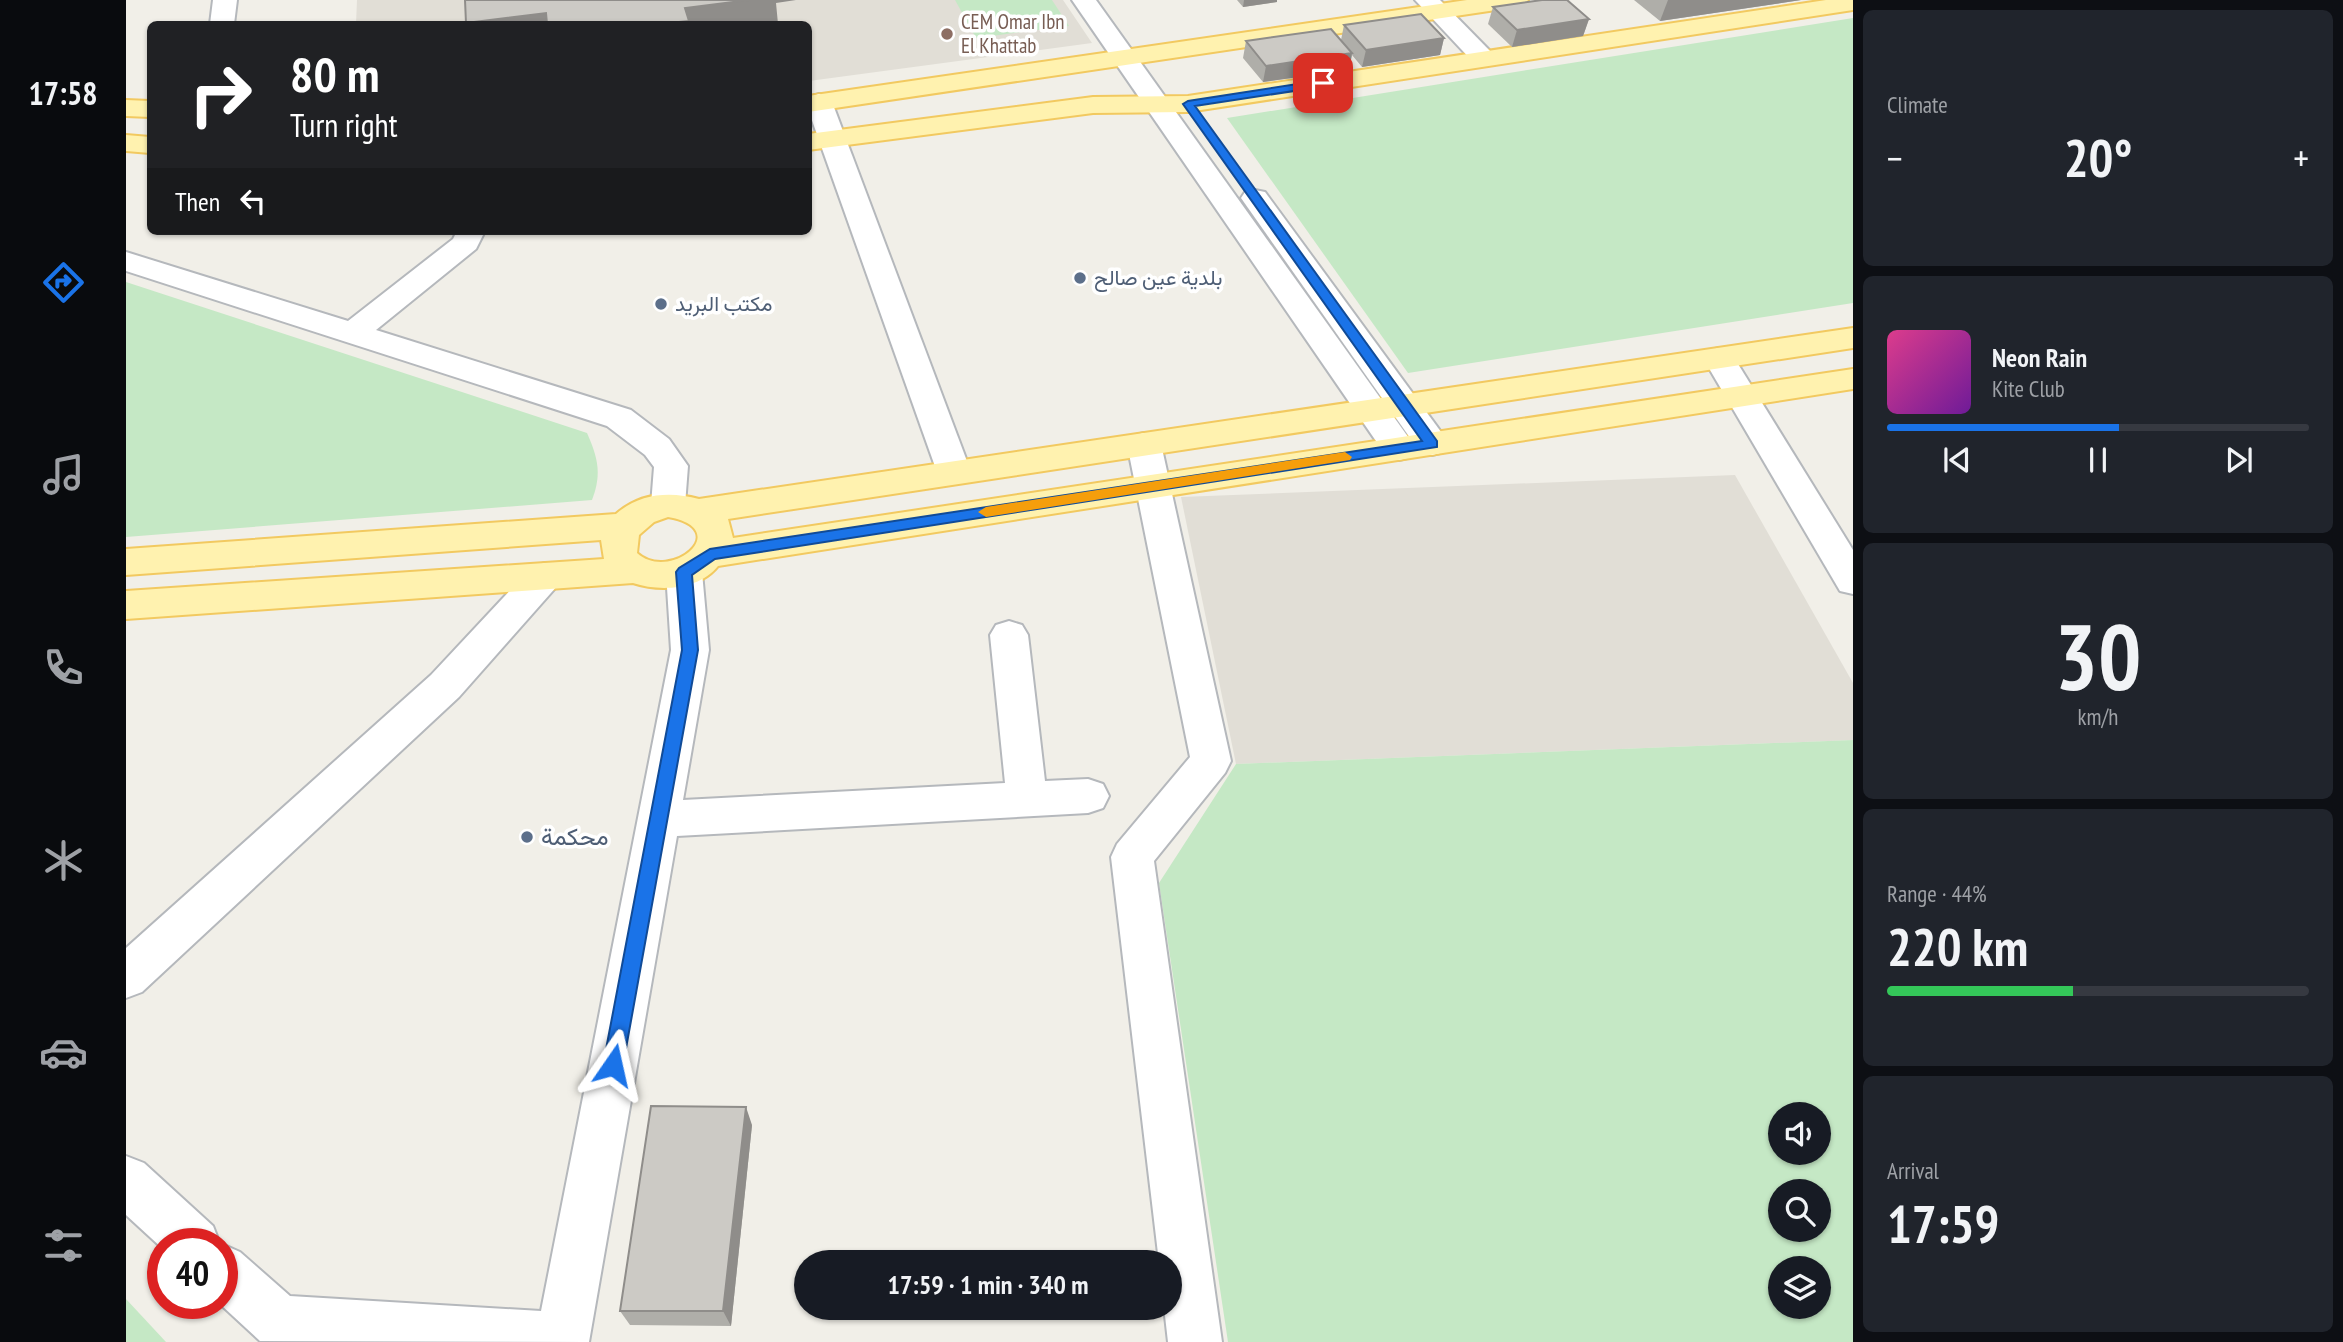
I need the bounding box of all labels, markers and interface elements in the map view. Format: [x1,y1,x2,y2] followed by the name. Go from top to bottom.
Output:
[961,8,1065,59] place label: CEM Omar Ibn El Khattab
[939,26,955,42] marker: CEM Omar Ibn El Khattab
[290,42,379,106] text: 80 m
[175,49,266,140] icon: right
[1293,53,1353,113] pin
[1304,64,1342,102] icon: arrive
[28,72,98,114] text: 17:58
[1887,90,1948,119] text: Climate
[290,104,398,146] text: Turn right
[2064,124,2132,191] text: 20°
[1887,133,1903,182] text: −
[2293,133,2309,182] text: +
[234,182,272,220] icon: left
[175,185,220,218] text: Then
[39,258,88,307] icon: directions
[1094,264,1222,292] place label: بلدية عين صالح
[1072,270,1088,286] marker: بلدية عين صالح
[675,290,772,317] place label: مكتب البريد
[653,296,669,312] marker: مكتب البريد
[1992,341,2087,374] text: Neon Rain
[1992,374,2065,403] text: Kite Club
[1938,441,1976,479] icon: previous
[2079,441,2117,479] icon: pause
[2220,441,2258,479] icon: next
[39,450,88,499] icon: music
[2055,597,2142,715] text: 30
[39,643,88,692] icon: phone
[2078,702,2118,731] text: km/h
[541,821,609,852] place label: محكمة
[519,829,535,845] marker: محكمة
[39,836,88,885] icon: climate
[1887,879,1987,908] text: Range · 44%
[1887,913,2028,980] text: 220 km
[39,1028,88,1077] icon: car
[576,1028,650,1102] position arrow
[1768,1102,1831,1319] map controls
[1768,1102,1831,1165] button: sound
[1887,1156,1939,1185] text: Arrival
[1768,1179,1831,1242] button: search
[1887,1190,1999,1257] text: 17:59
[39,1221,88,1270] icon: filters
[147,1228,238,1319] speed limit sign: 40
[1768,1256,1831,1319] button: layers
[888,1268,1088,1301] text: 17:59 · 1 min · 340 m

